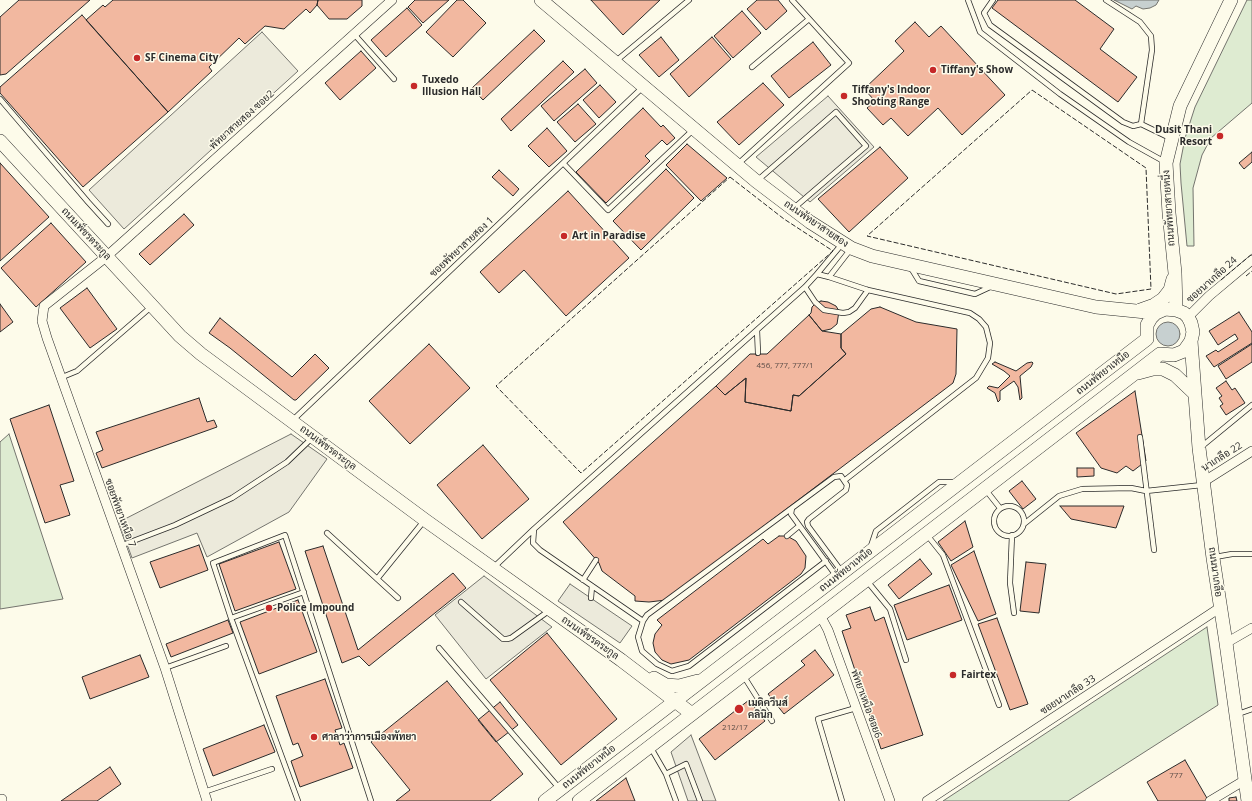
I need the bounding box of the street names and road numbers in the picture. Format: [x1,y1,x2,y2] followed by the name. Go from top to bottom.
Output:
[207,88,277,152] street label: พัทยาสายสอง ซอย2
[1160,169,1178,247] street label: ถนนพัทยาสายหนึ่ง
[781,198,851,250] street label: ถนนพัทยาสายสอง
[59,205,113,263] street label: ถนนเพ็ชรตระกูล
[428,214,496,280] street label: ซอยพัทยาสายสอง 1
[1184,254,1240,306] street label: ซอยนาเกลือ 24
[1074,348,1132,398] street label: ถนนพัทยาเหนือ
[297,423,359,473] street label: ถนนเพ็ชรตระกูล
[1199,440,1245,474] street label: นาเกลือ 22
[102,477,138,549] street label: ซอยพัทยาเหนือ 7
[817,545,875,595] street label: ถนนพัทยาเหนือ
[1206,546,1224,598] street label: ถนนนาเกลือ
[559,614,621,662] street label: ถนนเพ็ชรตระกูล
[848,668,884,740] street label: พัทยาเหนือ ซอย6
[1038,673,1098,717] street label: ซอยนาเกลือ 33
[560,742,618,792] street label: ถนนพัทยาเหนือ

